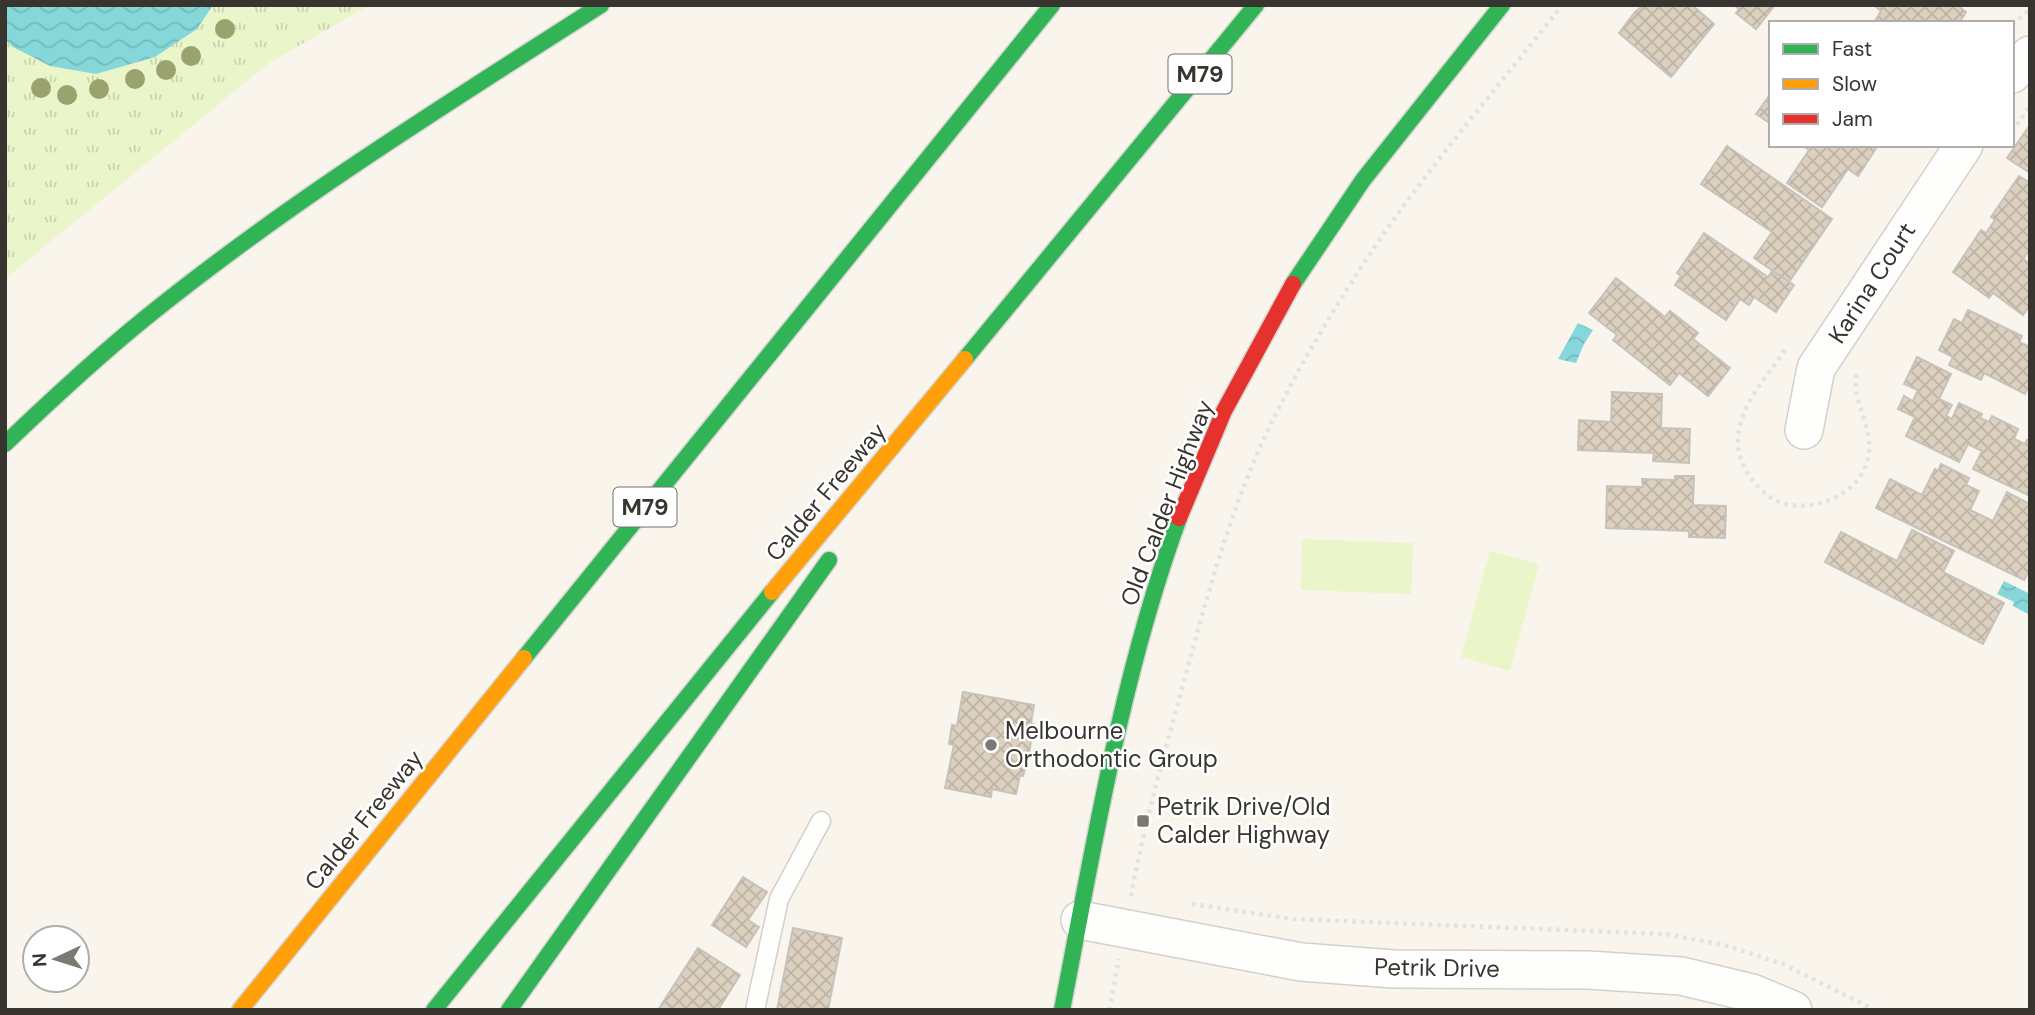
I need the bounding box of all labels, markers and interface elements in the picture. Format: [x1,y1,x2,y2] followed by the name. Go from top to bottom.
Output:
[1769,21,2014,147] legend
[1832,35,1872,63] text: Fast
[1168,54,1232,94] road number: M79
[1832,70,1877,98] text: Slow
[1832,105,1873,133] text: Jam
[1821,216,1922,349] street label: Karina Court
[1113,395,1220,610] street label: Old Calder Highway
[759,416,893,567] street label: Calder Freeway
[614,488,676,526] road number: M79
[1005,715,1218,774] place label: Melbourne Orthodontic Group
[983,737,999,753] marker: Melbourne Orthodontic Group
[298,743,430,896] street label: Calder Freeway
[1157,791,1330,850] place label: Petrik Drive/Old Calder Highway
[1135,813,1151,829] marker: Petrik Drive/Old Calder Highway
[21,924,91,994] north arrow
[1374,951,1500,984] street label: Petrik Drive
[27,952,52,968] text: N

